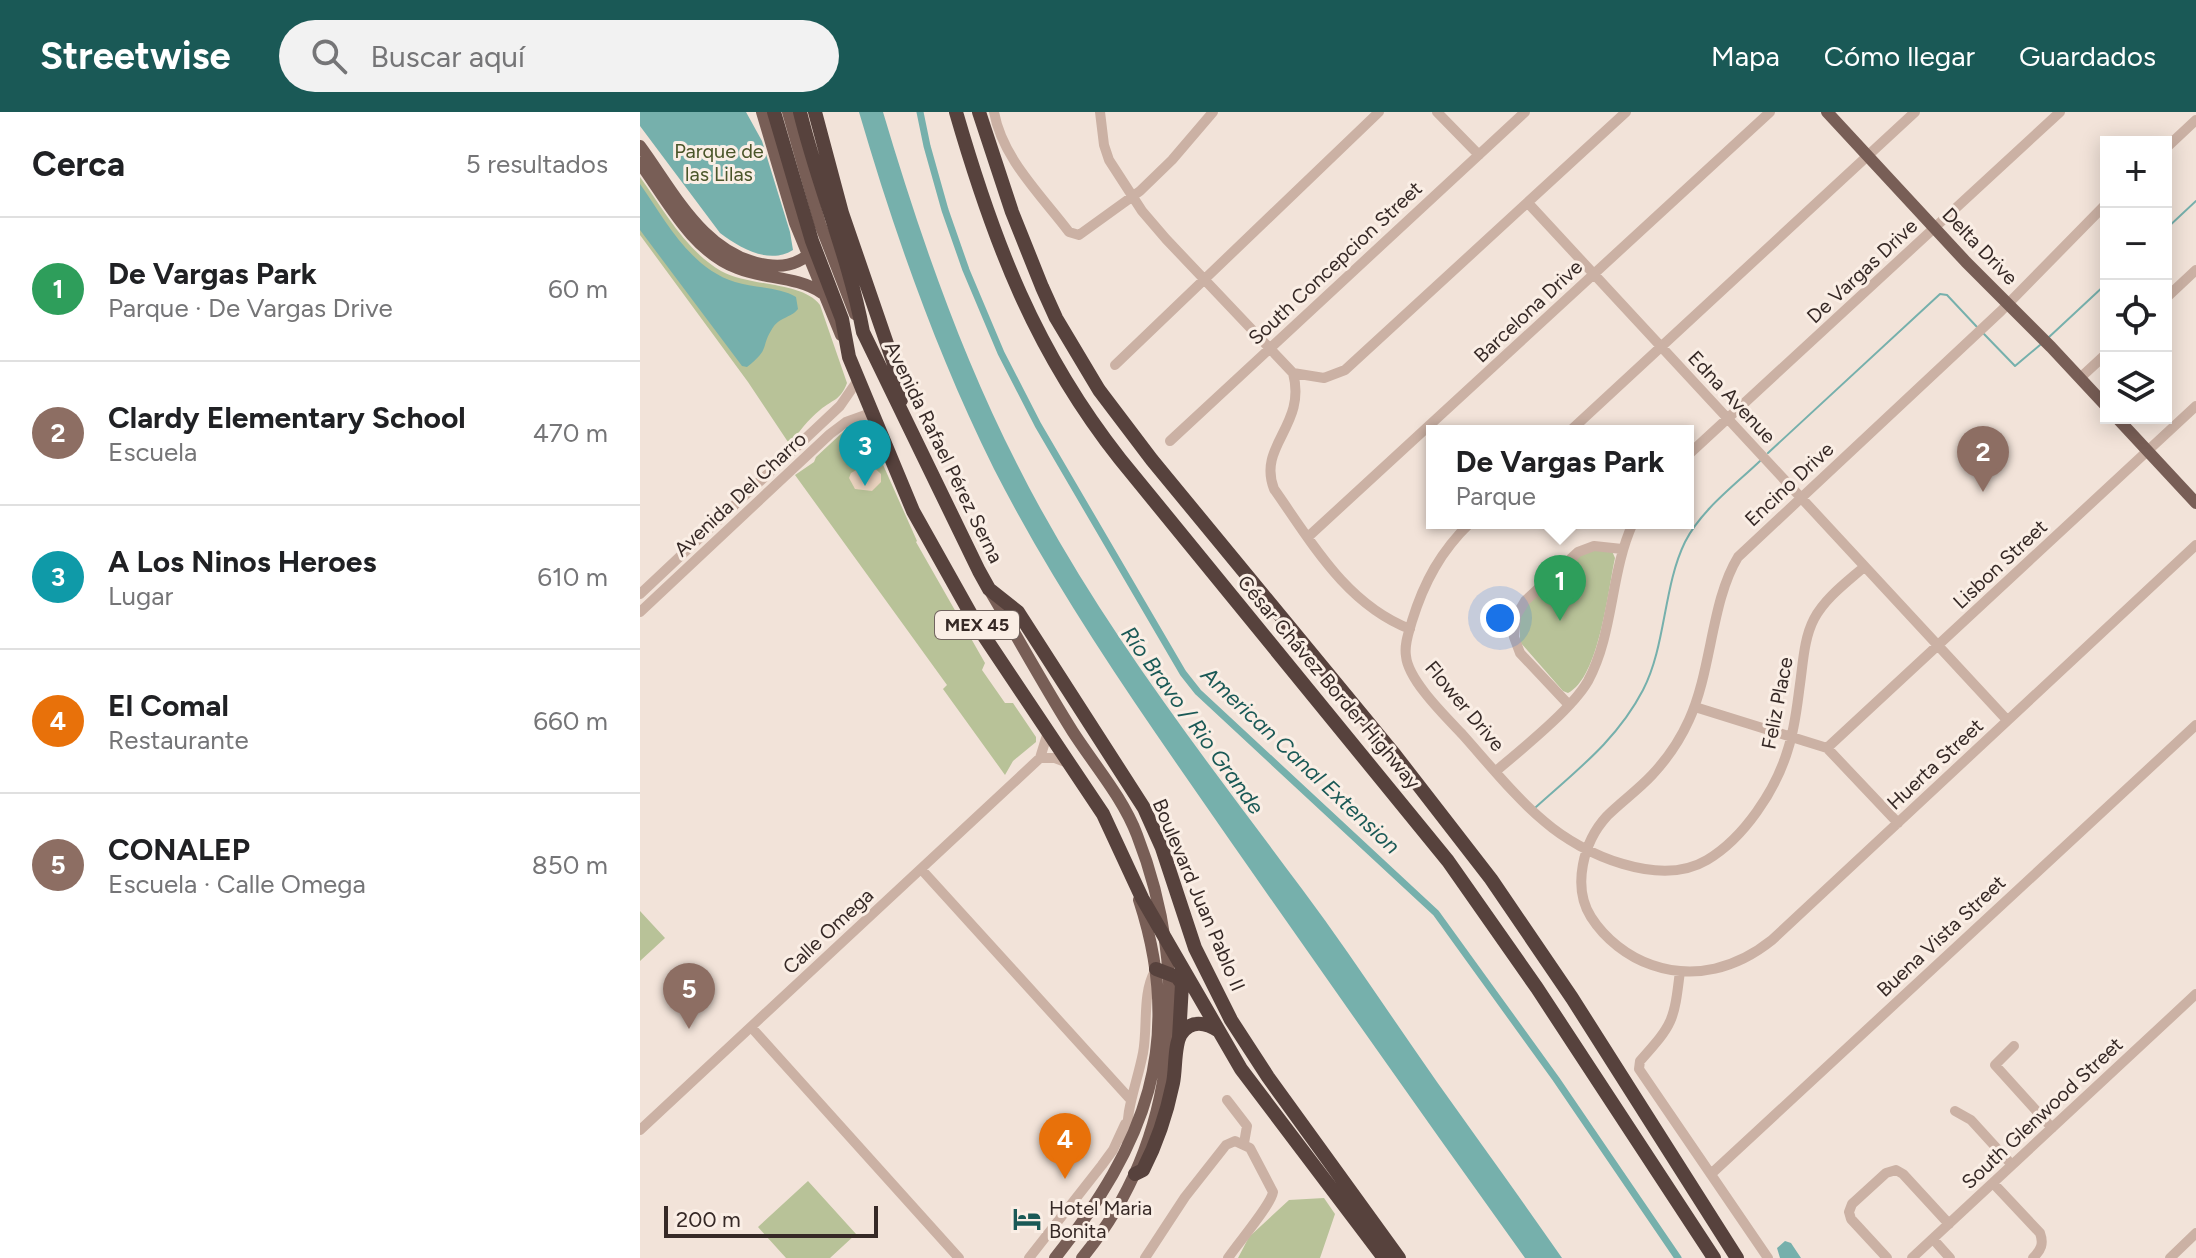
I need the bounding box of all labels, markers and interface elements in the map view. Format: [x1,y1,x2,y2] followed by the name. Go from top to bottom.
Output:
[279,20,839,92] search box
[40,33,231,79] text: Streetwise
[307,34,351,78] icon: search
[371,38,525,75] text: Buscar aquí
[1711,39,1780,73] text: Mapa
[1824,39,1975,73] text: Cómo llegar
[2019,39,2156,73] text: Guardados
[2100,136,2172,424] map controls
[2100,136,2172,208] button: +
[674,139,764,186] park label: Parque de las Lilas
[32,144,125,185] text: Cerca
[466,148,608,180] text: 5 resultados
[1243,176,1427,350] street label: South Concepcion Street
[1937,202,2023,290] street label: Delta Drive
[2100,208,2172,280] button: −
[1802,214,1922,328] street label: De Vargas Drive
[108,255,317,292] text: De Vargas Park
[1469,255,1587,367] street label: Barcelona Drive
[53,273,63,305] text: 1
[548,273,608,305] text: 60 m
[2100,280,2172,352] button: locate
[108,292,393,324] text: Parque · De Vargas Drive
[880,337,1008,567] street label: Avenida Rafael Pérez Serna
[1683,346,1781,448] street label: Edna Avenue
[2100,352,2172,424] button: layers
[108,399,466,436] text: Clardy Elementary School
[50,417,66,449] text: 2
[533,417,608,449] text: 470 m
[839,420,891,486] pin: 3
[1426,425,1694,529] popup
[1957,426,2009,492] pin: 2
[669,427,811,561] street label: Avenida Del Charro
[108,436,197,468] text: Escuela
[1740,437,1838,531] street label: Encino Drive
[1455,443,1665,480] text: De Vargas Park
[1455,480,1536,512] text: Parque
[1948,514,2052,614] street label: Lisbon Street
[108,543,376,580] text: A Los Ninos Heroes
[1534,555,1586,621] pin: 1
[51,561,65,593] text: 3
[537,561,608,593] text: 610 m
[1233,570,1426,794] street label: César Chávez Border Highway
[108,580,173,612] text: Lugar
[1480,598,1520,638] your location
[935,611,1019,639] road number: MEX 45
[1115,621,1270,820] water label: Río Bravo / Rio Grande
[1756,655,1798,751] street label: Feliz Place
[1420,656,1510,756] street label: Flower Drive
[1195,660,1406,860] water label: American Canal Extension
[108,687,229,724] text: El Comal
[50,705,66,737] text: 4
[533,705,608,737] text: 660 m
[1882,713,1988,815] street label: Huerta Street
[108,724,249,756] text: Restaurante
[1148,795,1250,995] street label: Boulevard Juan Pablo II
[108,831,250,868] text: CONALEP
[50,849,66,881] text: 5
[532,849,608,881] text: 850 m
[108,868,366,900] text: Escuela · Calle Omega
[1872,870,2010,1002] street label: Buena Vista Street
[778,883,878,979] street label: Calle Omega
[663,963,715,1029] pin: 5
[1956,1032,2128,1194] street label: South Glenwood Street
[1039,1113,1091,1179] pin: 4
[1049,1196,1152,1243] place label: Hotel Maria Bonita
[664,1202,878,1238] scale bar
[1012,1204,1042,1234] hotel icon: Hotel Maria Bonita
[676,1206,741,1233] text: 200 m

